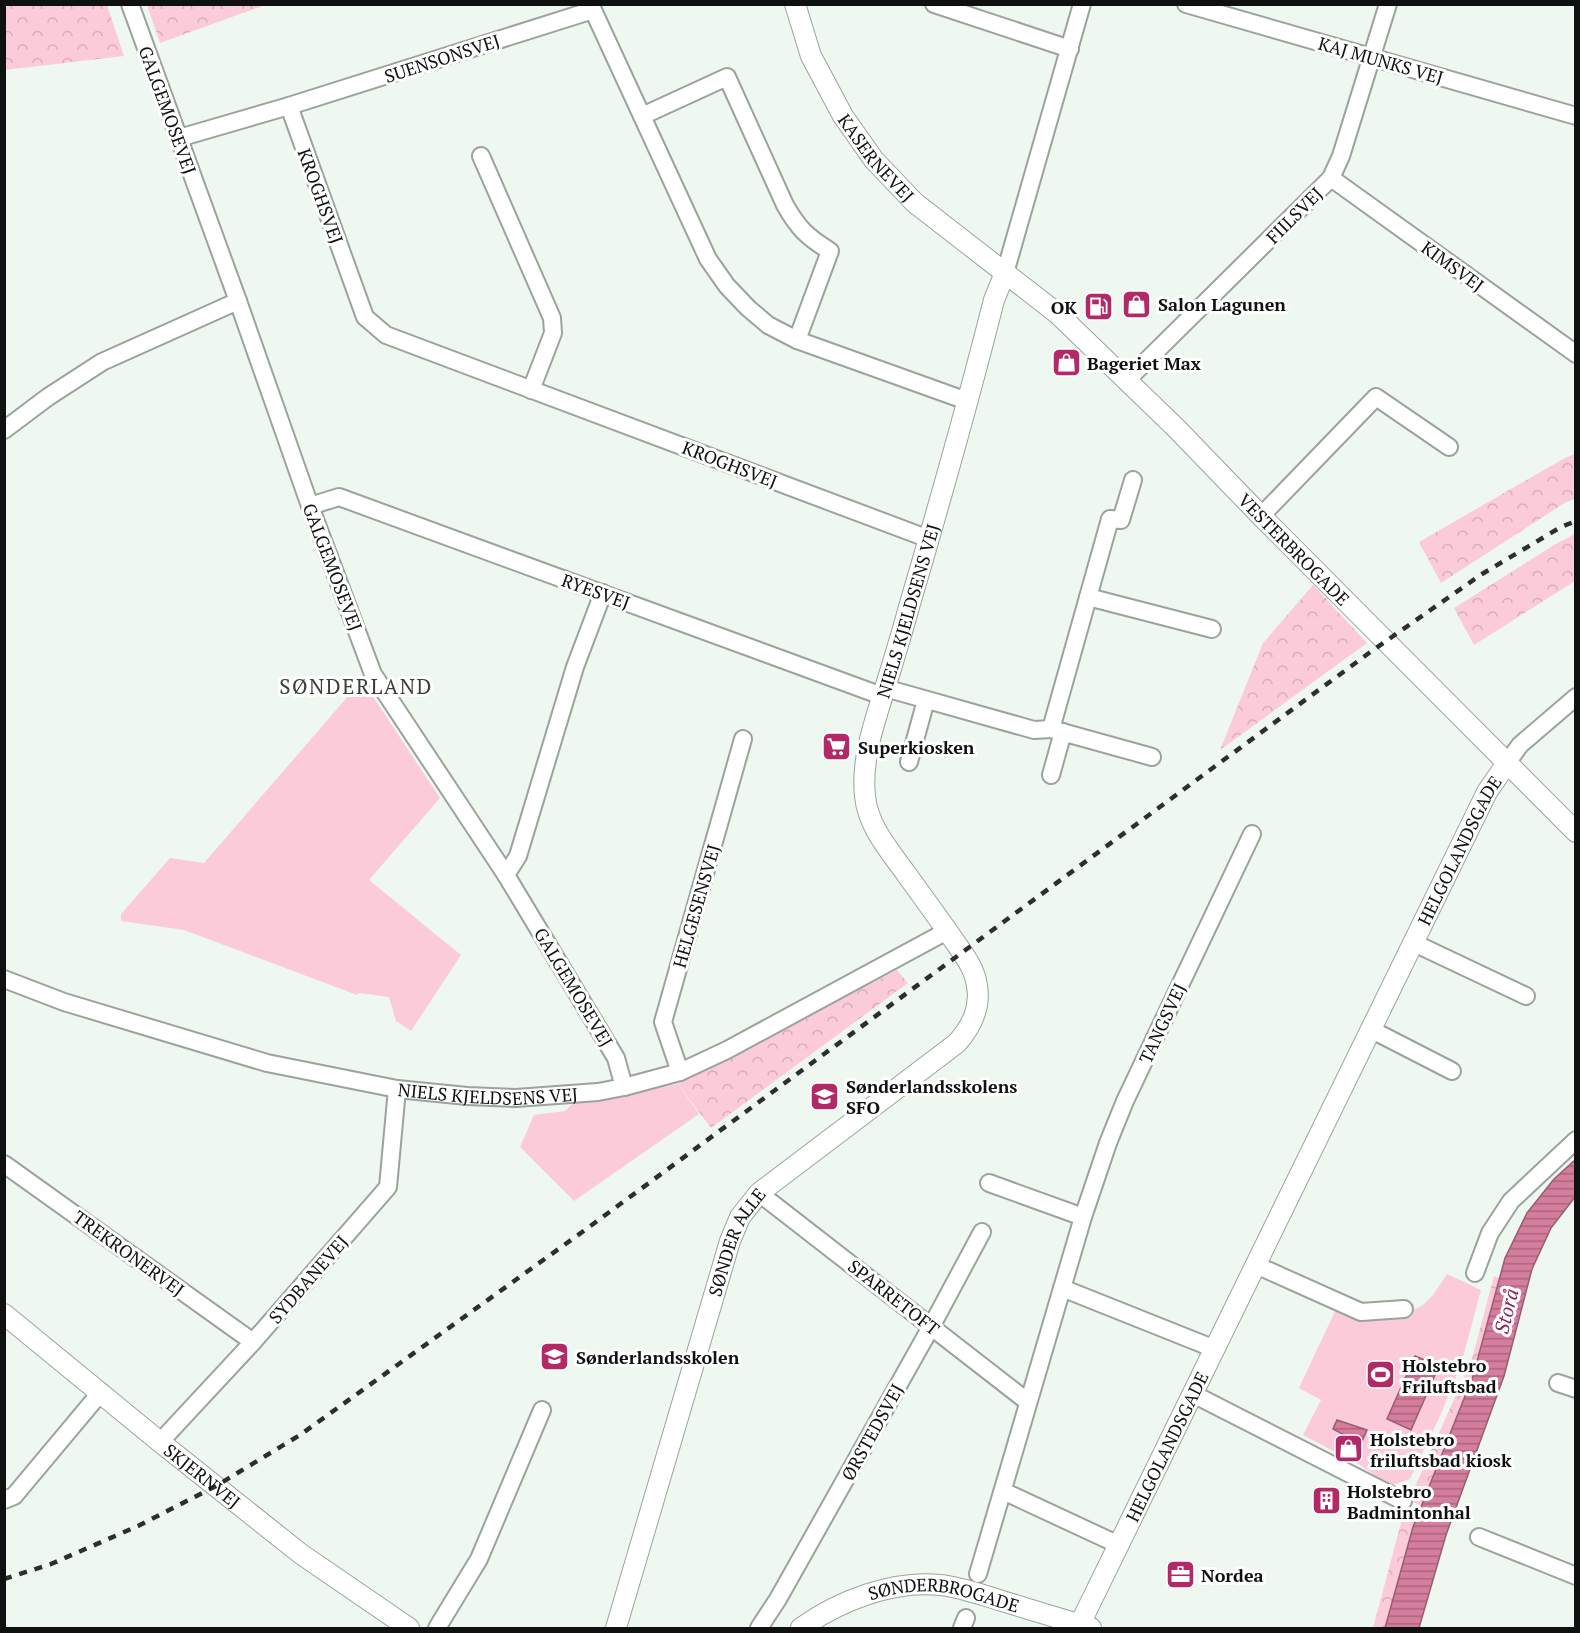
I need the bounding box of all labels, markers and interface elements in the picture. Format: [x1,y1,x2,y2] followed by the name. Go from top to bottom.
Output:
[381,28,503,88] street label: SUENSONSVEJ
[1316,31,1446,89] street label: KAJ MUNKS VEJ
[134,42,202,178] street label: GALGEMOSEVEJ
[833,109,920,207] street label: KASERNEVEJ
[293,145,349,247] street label: KROGHSVEJ
[1260,181,1328,249] street label: FIILSVEJ
[1417,235,1489,297] street label: KIMSVEJ
[1121,288,1153,320] shop icon: Salon Lagunen
[1082,291,1114,323] fuel station icon: OK
[1158,292,1286,316] place label: Salon Lagunen
[1051,295,1077,319] place label: OK
[1050,347,1082,379] shop icon: Bageriet Max
[1087,351,1201,375] place label: Bageriet Max
[679,435,781,493] street label: KROGHSVEJ
[1233,488,1355,610] street label: VESTERBROGADE
[298,500,368,634] street label: GALGEMOSEVEJ
[871,521,945,701] street label: NIELS KJELDSENS VEJ
[559,568,633,614] street label: RYESVEJ
[279,672,433,700] district label: SØNDERLAND
[821,731,853,763] supermarket icon: Superkiosken
[858,735,975,759] place label: Superkiosken
[1412,771,1507,929] street label: HELGOLANDSGADE
[667,841,725,971] street label: HELGESENSVEJ
[529,923,619,1051] street label: GALGEMOSEVEJ
[1133,979,1191,1067] street label: TANGSVEJ
[846,1074,1017,1119] place label: Sønderlandsskolens SFO
[397,1077,579,1110] street label: NIELS KJELDSENS VEJ
[809,1080,841,1112] school or university icon: Sønderlandsskolens SFO
[702,1183,771,1299] street label: SØNDER ALLE
[69,1205,189,1301] street label: TREKRONERVEJ
[263,1230,353,1328] street label: SYDBANEVEJ
[843,1254,945,1340] street label: SPARRETOFT
[1487,1285,1525,1337] water label: Storå
[539,1341,571,1373] school or university icon: Sønderlandsskolen
[576,1345,740,1369] place label: Sønderlandsskolen
[1402,1353,1497,1398] place label: Holstebro Friluftsbad
[1365,1359,1397,1391] sports icon: Holstebro Friluftsbad
[1120,1367,1214,1526] street label: HELGOLANDSGADE
[835,1379,909,1485] street label: ØRSTEDSVEJ
[1370,1427,1512,1472] place label: Holstebro friluftsbad kiosk
[1333,1433,1365,1465] shop icon: Holstebro friluftsbad kiosk
[159,1438,246,1514] street label: SKJERNVEJ
[1347,1479,1471,1524] place label: Holstebro Badmintonhal
[1310,1485,1342,1517] building icon: Holstebro Badmintonhal
[1164,1559,1196,1591] office icon: Nordea
[1201,1563,1264,1587] place label: Nordea
[865,1572,1022,1618] street label: SØNDERBROGADE

